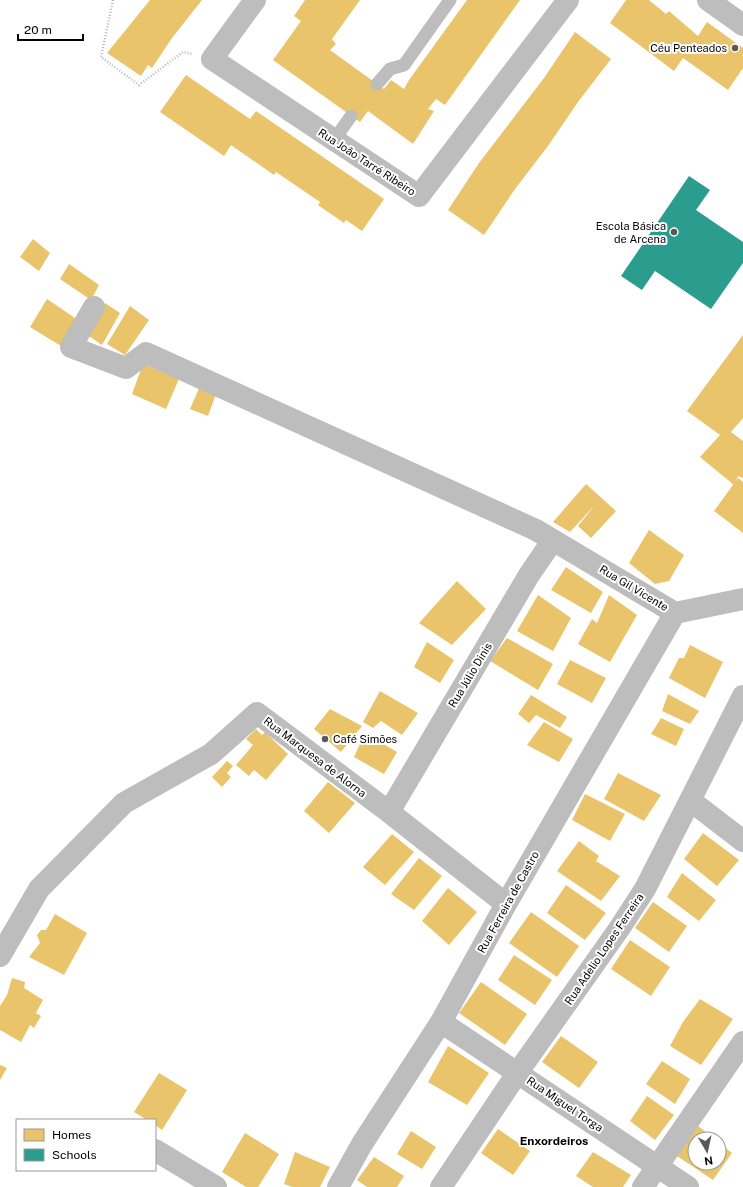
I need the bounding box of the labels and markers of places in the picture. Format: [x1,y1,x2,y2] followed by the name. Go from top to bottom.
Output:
[650,42,727,54] place label: Céu Penteados
[730,43,740,53] marker: Céu Penteados
[596,220,666,245] place label: Escola Básica de Arcena
[669,227,679,237] marker: Escola Básica de Arcena
[333,733,398,745] place label: Café Simões
[320,734,330,744] marker: Café Simões

